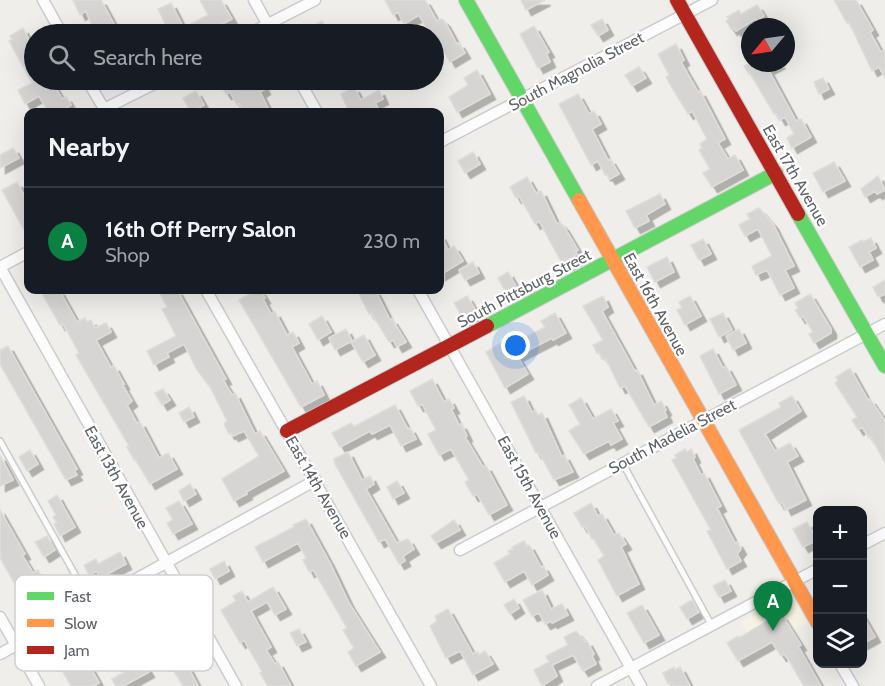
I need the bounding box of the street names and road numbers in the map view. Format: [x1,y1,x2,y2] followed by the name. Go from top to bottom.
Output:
[506,28,647,115] street label: South Magnolia Street
[759,121,832,229] street label: East 17th Avenue
[454,245,595,332] street label: South Pittsburg Street
[619,249,692,359] street label: East 16th Avenue
[605,395,740,478] street label: South Madelia Street
[81,423,153,532] street label: East 13th Avenue
[282,433,356,542] street label: East 14th Avenue
[494,433,566,542] street label: East 15th Avenue

